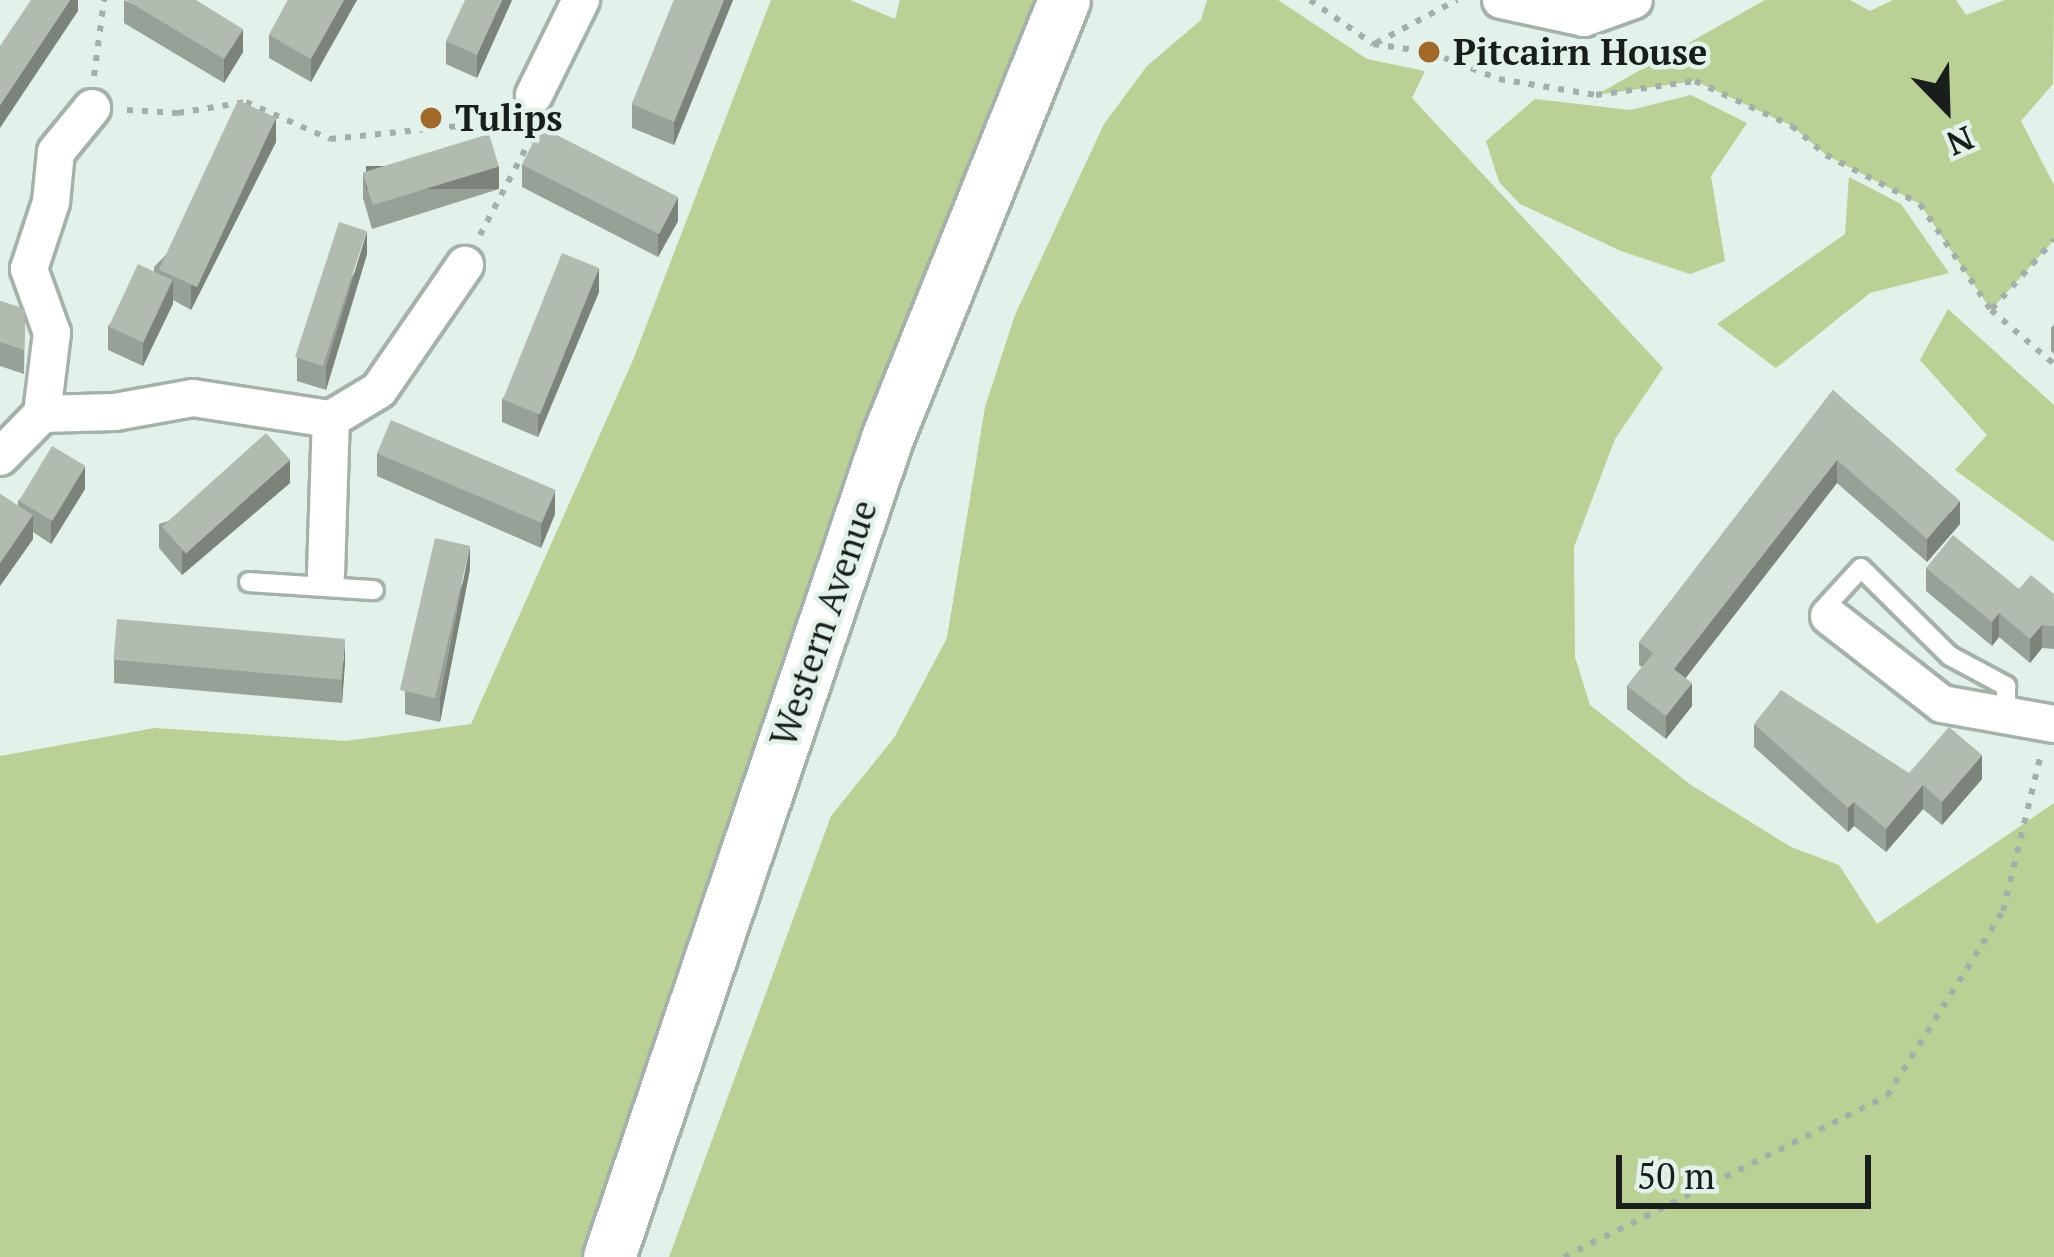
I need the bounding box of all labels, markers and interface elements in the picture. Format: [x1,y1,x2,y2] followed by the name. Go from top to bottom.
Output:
[1453,30,1707,74] place label: Pitcairn House
[1416,39,1442,65] marker: Pitcairn House
[1886,48,2006,168] north arrow
[455,96,562,140] place label: Tulips
[418,105,444,131] marker: Tulips
[1940,117,1980,166] text: N
[761,494,885,752] street label: Western Avenue
[1622,1131,1877,1205] scale bar
[1637,1152,1715,1199] text: 50 m

